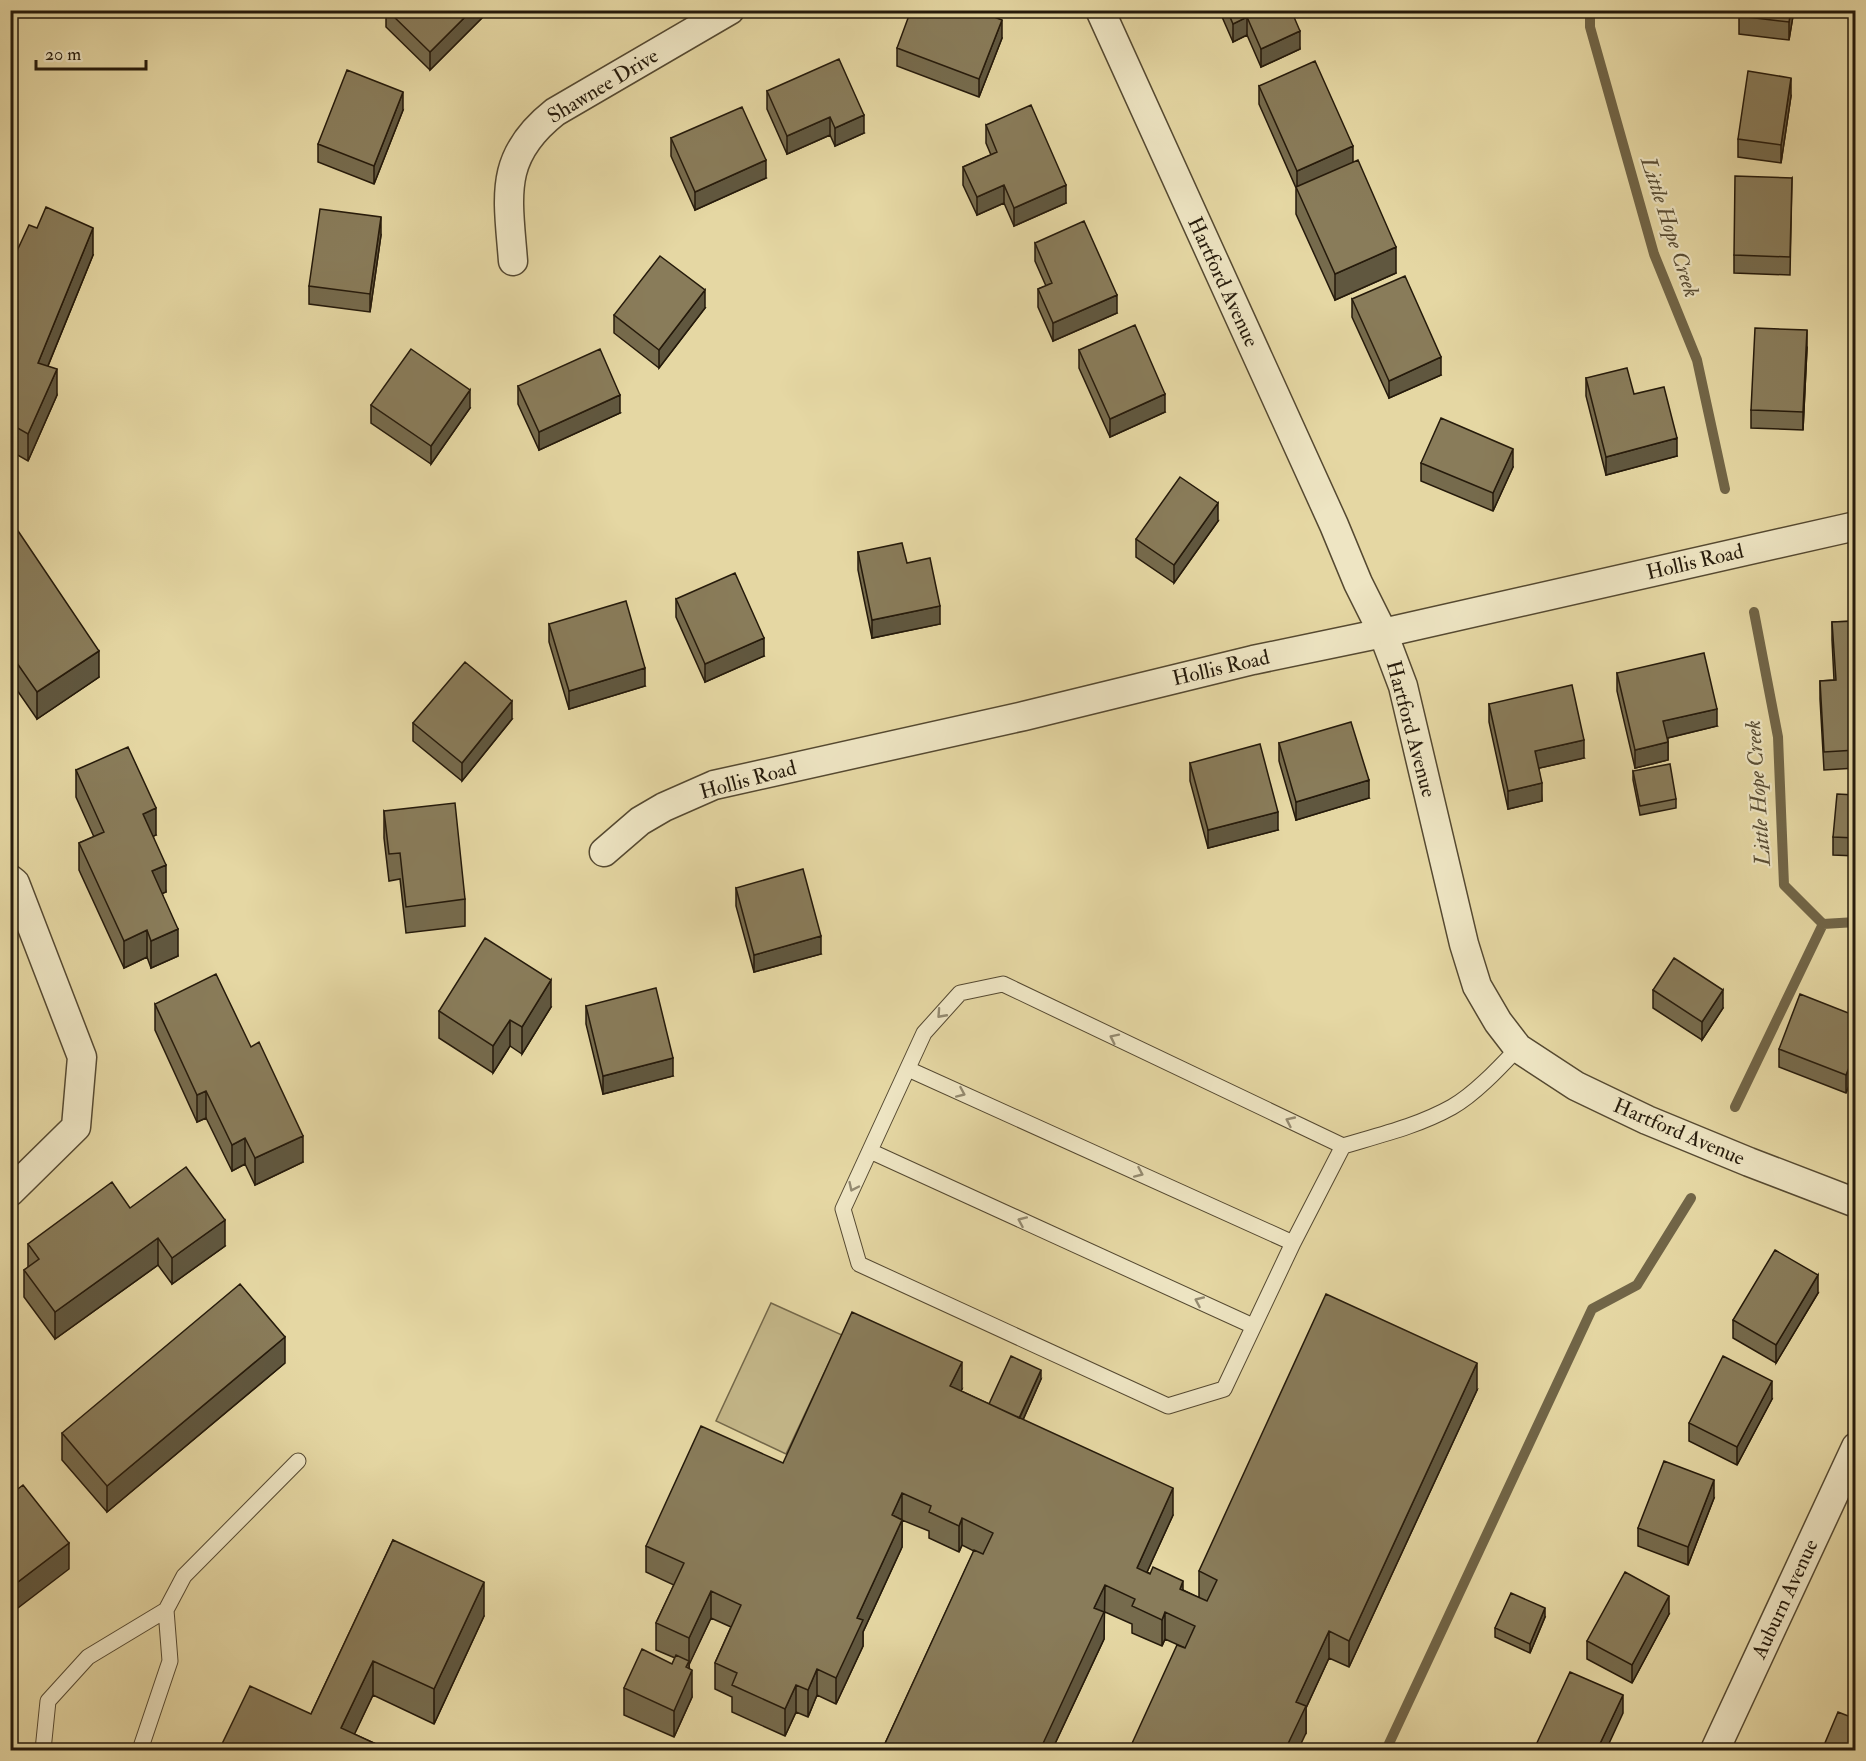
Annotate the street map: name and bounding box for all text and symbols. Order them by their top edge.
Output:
scale bar [36,33,146,71]
street label: Shawnee Drive [543,42,664,130]
text: 20 m [45,43,81,66]
water label: Little Hope Creek [1634,152,1706,301]
street label: Hartford Avenue [1181,213,1265,352]
street label: Hollis Road [1644,538,1747,586]
street label: Hollis Road [1170,644,1273,692]
street label: Hartford Avenue [1380,658,1442,801]
water label: Little Hope Creek [1739,719,1777,868]
street label: Hollis Road [697,754,800,806]
one-way arrow [937,1007,948,1018]
one-way arrow [1109,1033,1120,1045]
one-way arrow [955,1085,966,1097]
street label: Hartford Avenue [1609,1092,1749,1172]
one-way arrow [1286,1116,1297,1128]
one-way arrow [1133,1166,1144,1178]
one-way arrow [849,1181,861,1192]
one-way arrow [1017,1216,1028,1228]
one-way arrow [1195,1297,1206,1309]
street label: Auburn Avenue [1745,1535,1825,1664]

